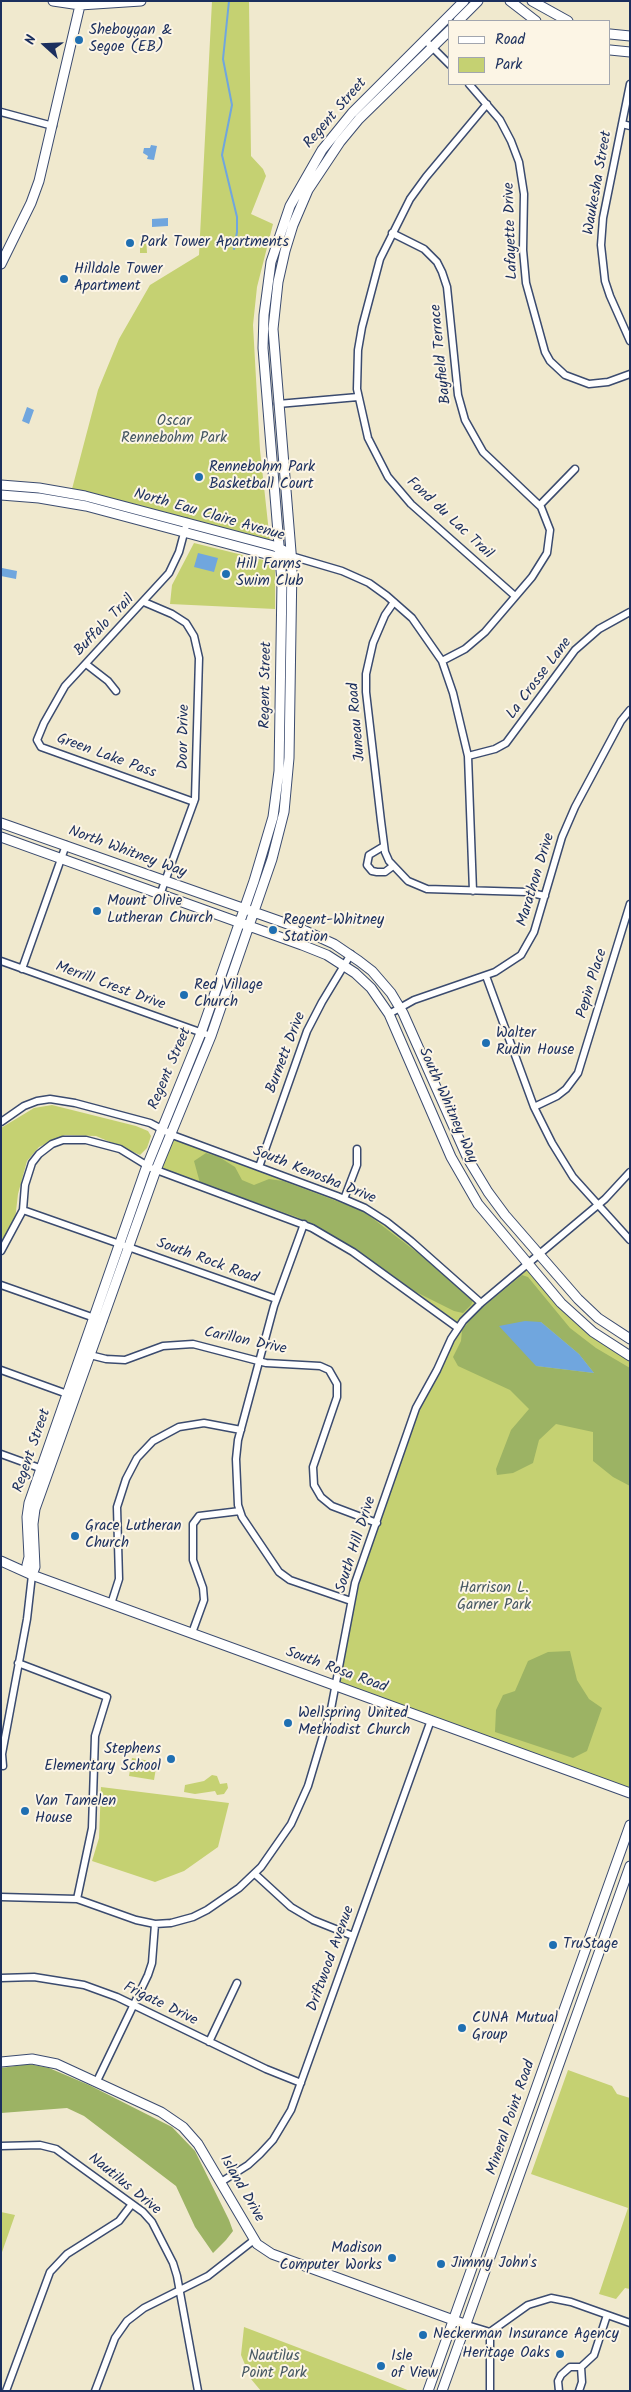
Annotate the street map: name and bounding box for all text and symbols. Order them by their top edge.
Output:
north arrow [20,20,70,70]
legend [448,20,611,85]
place label: Sheboygan & Segoe (EB) [89,22,172,57]
text: Road [495,28,525,52]
text: N [19,32,43,48]
marker: Sheboygan & Segoe (EB) [73,34,85,46]
text: Park [495,53,522,77]
street label: Regent Street [301,75,371,153]
street label: Waukesha Street [581,130,617,236]
street label: Lafayette Drive [501,182,523,280]
place label: Park Tower Apartments [140,234,289,252]
marker: Park Tower Apartments [124,237,136,249]
place label: Hilldale Tower Apartment [74,261,163,296]
marker: Hilldale Tower Apartment [58,273,70,285]
street label: Bayfield Terrace [428,303,456,405]
park label: Oscar Rennebohm Park [121,413,227,448]
place label: Rennebohm Park Basketball Court [209,459,315,494]
marker: Rennebohm Park Basketball Court [193,471,205,483]
street label: Fond du Lac Trail [402,474,496,564]
street label: North Eau Claire Avenue [132,486,286,546]
place label: Hill Farms Swim Club [236,556,303,591]
marker: Hill Farms Swim Club [220,568,232,580]
street label: Buffalo Trail [71,591,139,661]
street label: La Crosse Lane [503,635,577,723]
street label: Regent Street [257,641,277,729]
street label: Juneau Road [346,682,370,762]
street label: Door Drive [175,704,195,770]
street label: Green Lake Pass [54,731,158,783]
street label: North Whitney Way [65,823,189,883]
street label: Marathon Drive [514,831,560,929]
place label: Mount Olive Lutheran Church [107,893,213,928]
marker: Mount Olive Lutheran Church [91,905,103,917]
place label: Regent-Whitney Station [283,912,384,947]
marker: Regent-Whitney Station [267,924,279,936]
street label: Pepin Place [574,947,612,1021]
street label: Merrill Crest Drive [53,959,167,1015]
place label: Red Village Church [194,977,263,1012]
marker: Red Village Church [178,989,190,1001]
street label: Burnett Drive [263,1010,311,1096]
street label: Regent Street [146,1025,196,1113]
place label: Walter Rudin House [496,1025,574,1060]
marker: Walter Rudin House [480,1037,492,1049]
street label: South Whitney Way [413,1045,481,1167]
street label: South Kenosha Drive [250,1143,378,1209]
street label: South Rock Road [154,1235,260,1289]
street label: Carillon Drive [202,1324,288,1360]
street label: Regent Street [10,1407,56,1495]
street label: South Hill Drive [333,1495,381,1595]
place label: Grace Lutheran Church [85,1518,182,1553]
marker: Grace Lutheran Church [69,1530,81,1542]
park label: Harrison L. Garner Park [457,1580,531,1615]
street label: South Rosa Road [283,1644,389,1698]
place label: Wellspring United Methodist Church [298,1705,410,1740]
marker: Wellspring United Methodist Church [282,1717,294,1729]
place label: Stephens Elementary School [44,1741,161,1776]
marker: Stephens Elementary School [165,1753,177,1765]
place label: Van Tamelen House [35,1793,116,1828]
marker: Van Tamelen House [19,1805,31,1817]
street label: Driftwood Avenue [305,1904,359,2014]
place label: TruStage [563,1936,618,1954]
marker: TruStage [547,1939,559,1951]
street label: Frigate Drive [120,1979,200,2031]
place label: CUNA Mutual Group [472,2010,558,2045]
marker: CUNA Mutual Group [456,2022,468,2034]
street label: Mineral Point Road [484,2058,540,2178]
street label: Nautilus Drive [84,2150,164,2220]
street label: Island Drive [215,2152,267,2226]
place label: Madison Computer Works [279,2240,382,2275]
marker: Madison Computer Works [386,2252,398,2264]
place label: Jimmy John's [451,2255,537,2273]
marker: Jimmy John's [435,2258,447,2270]
place label: Neckerman Insurance Agency [433,2326,619,2344]
marker: Neckerman Insurance Agency [417,2329,429,2341]
place label: Heritage Oaks [462,2345,550,2363]
park label: Nautilus Point Park [241,2348,307,2383]
place label: Isle of View [391,2348,438,2383]
marker: Heritage Oaks [554,2348,566,2360]
marker: Isle of View [375,2360,387,2372]

